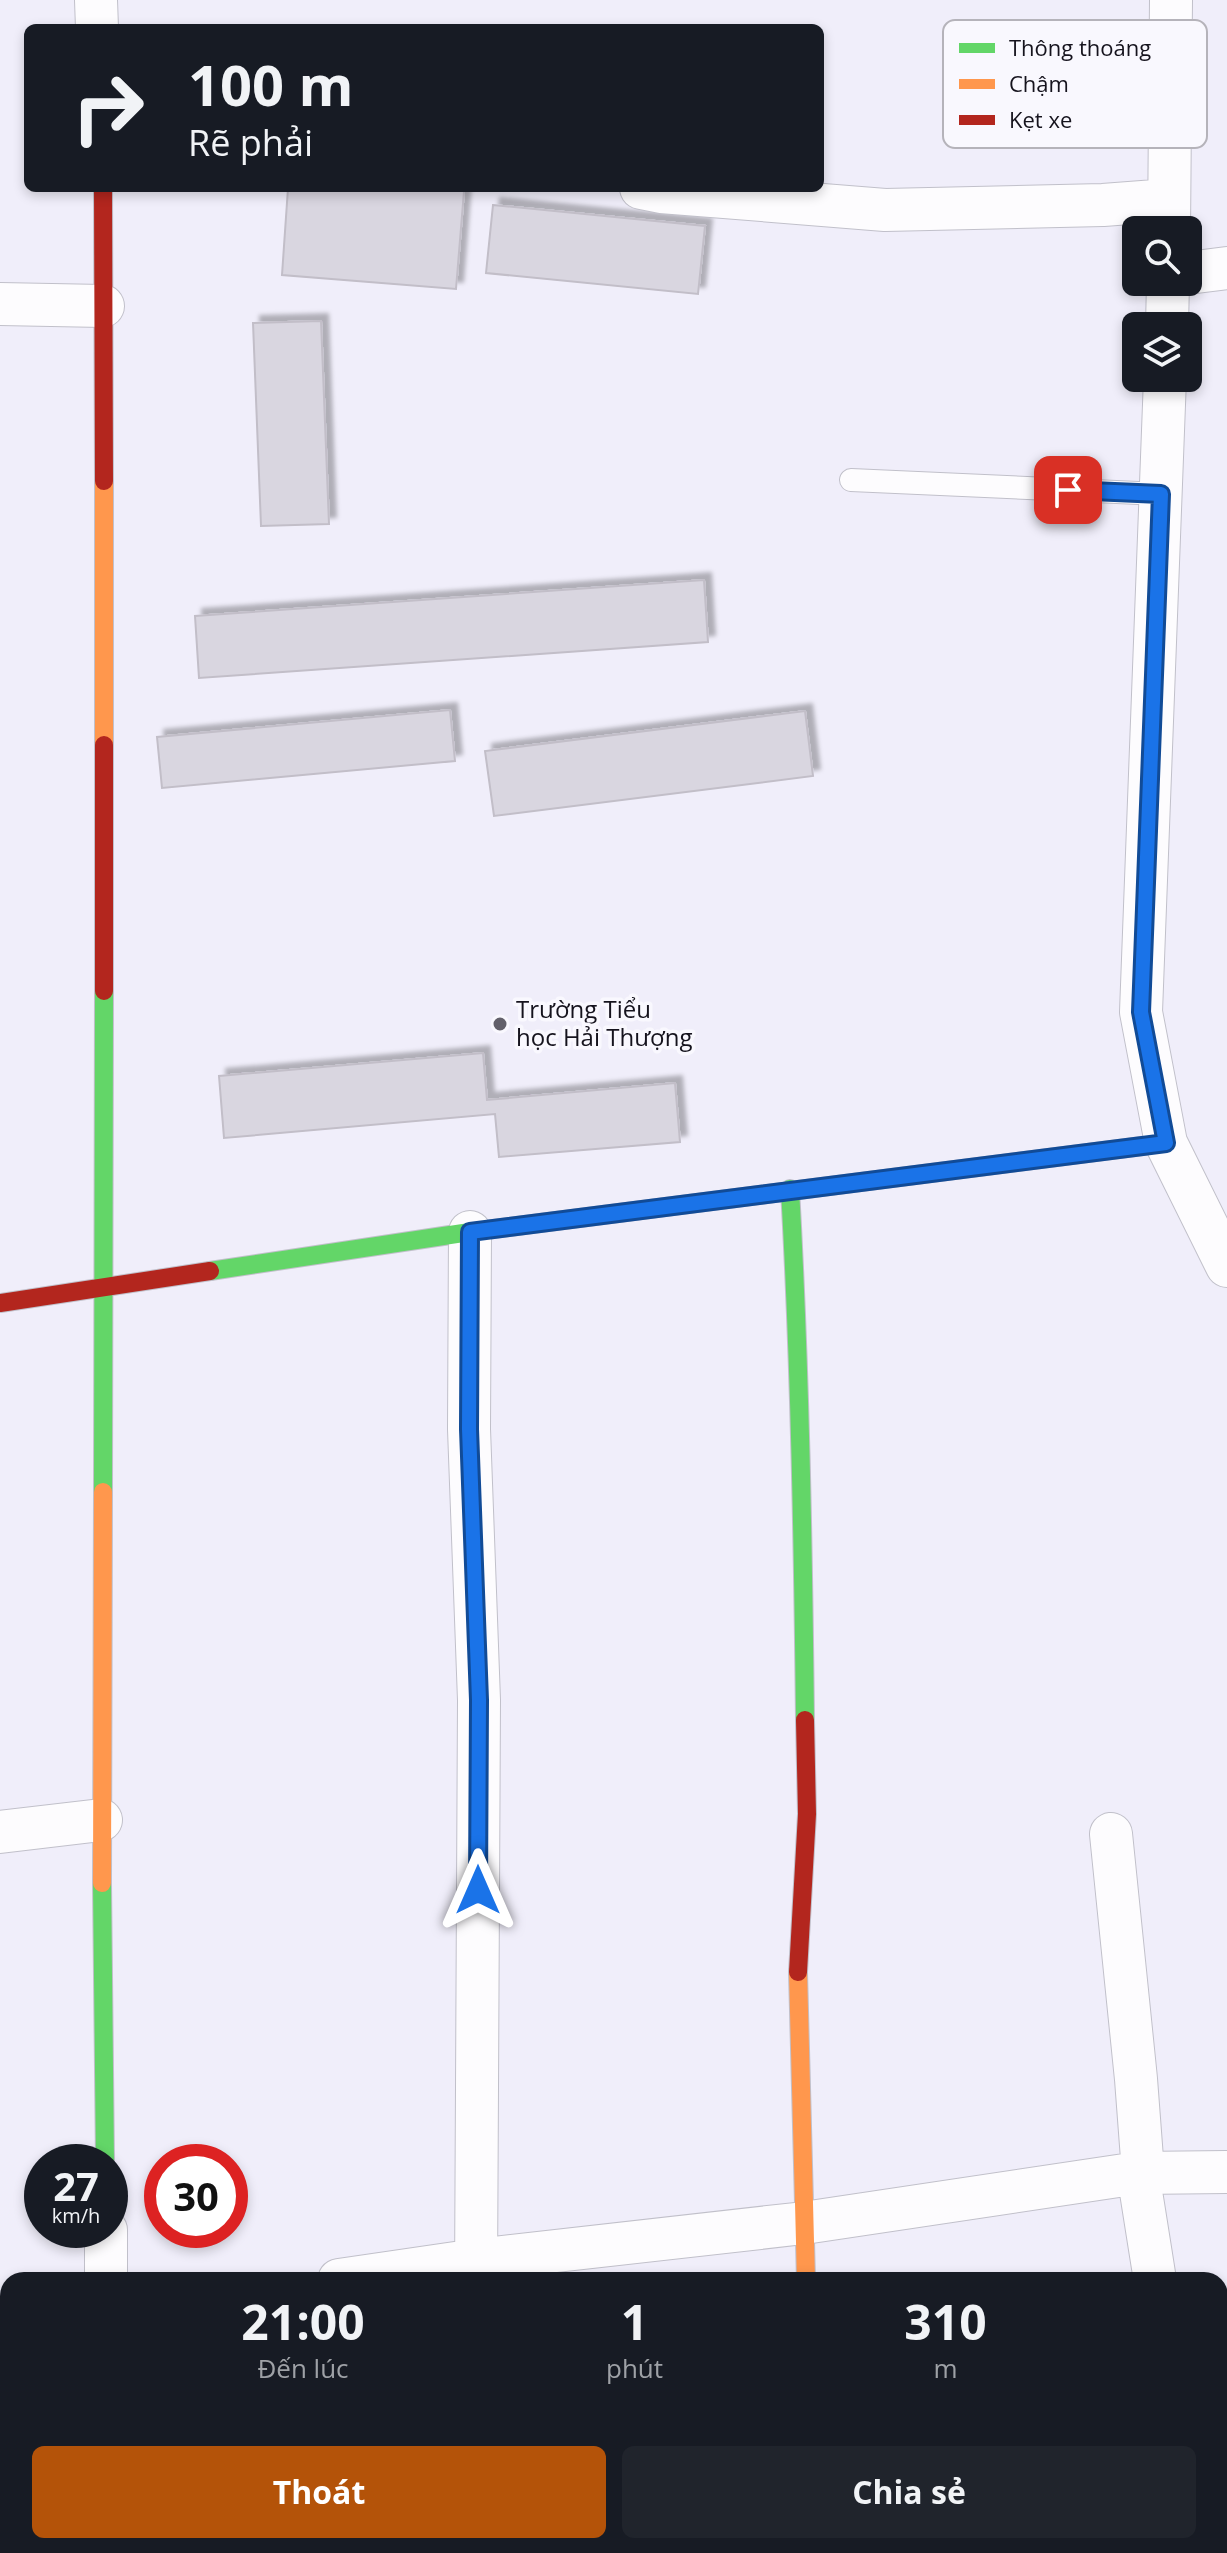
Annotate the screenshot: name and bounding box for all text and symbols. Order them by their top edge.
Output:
legend [943,20,1207,148]
text: Thông thoáng [1009,32,1151,62]
text: 100 m [188,46,354,122]
icon: right [56,56,160,160]
text: Chậm [1009,68,1069,98]
text: Kẹt xe [1009,104,1072,134]
text: Rẽ phải [188,118,313,167]
map controls [1122,216,1202,392]
button: search [1122,216,1202,296]
button: layers [1122,312,1202,392]
pin [1034,456,1102,524]
icon: arrive [1046,468,1090,512]
place label: Trường Tiểu học Hải Thượng [516,992,692,1053]
marker: Trường Tiểu học Hải Thượng [491,1015,509,1033]
position arrow [436,1848,520,1932]
speed limit sign: 30 [144,2144,248,2248]
text: 27 [53,2158,99,2213]
text: km/h [52,2202,100,2229]
text: 21:00 [241,2289,365,2354]
text: 1 [621,2289,648,2354]
text: 310 [904,2289,987,2354]
text: Đến lúc [257,2350,349,2386]
text: phút [606,2350,663,2386]
text: m [933,2350,958,2386]
button: Thoát [32,2446,606,2538]
button: Chia sẻ [622,2446,1196,2538]

